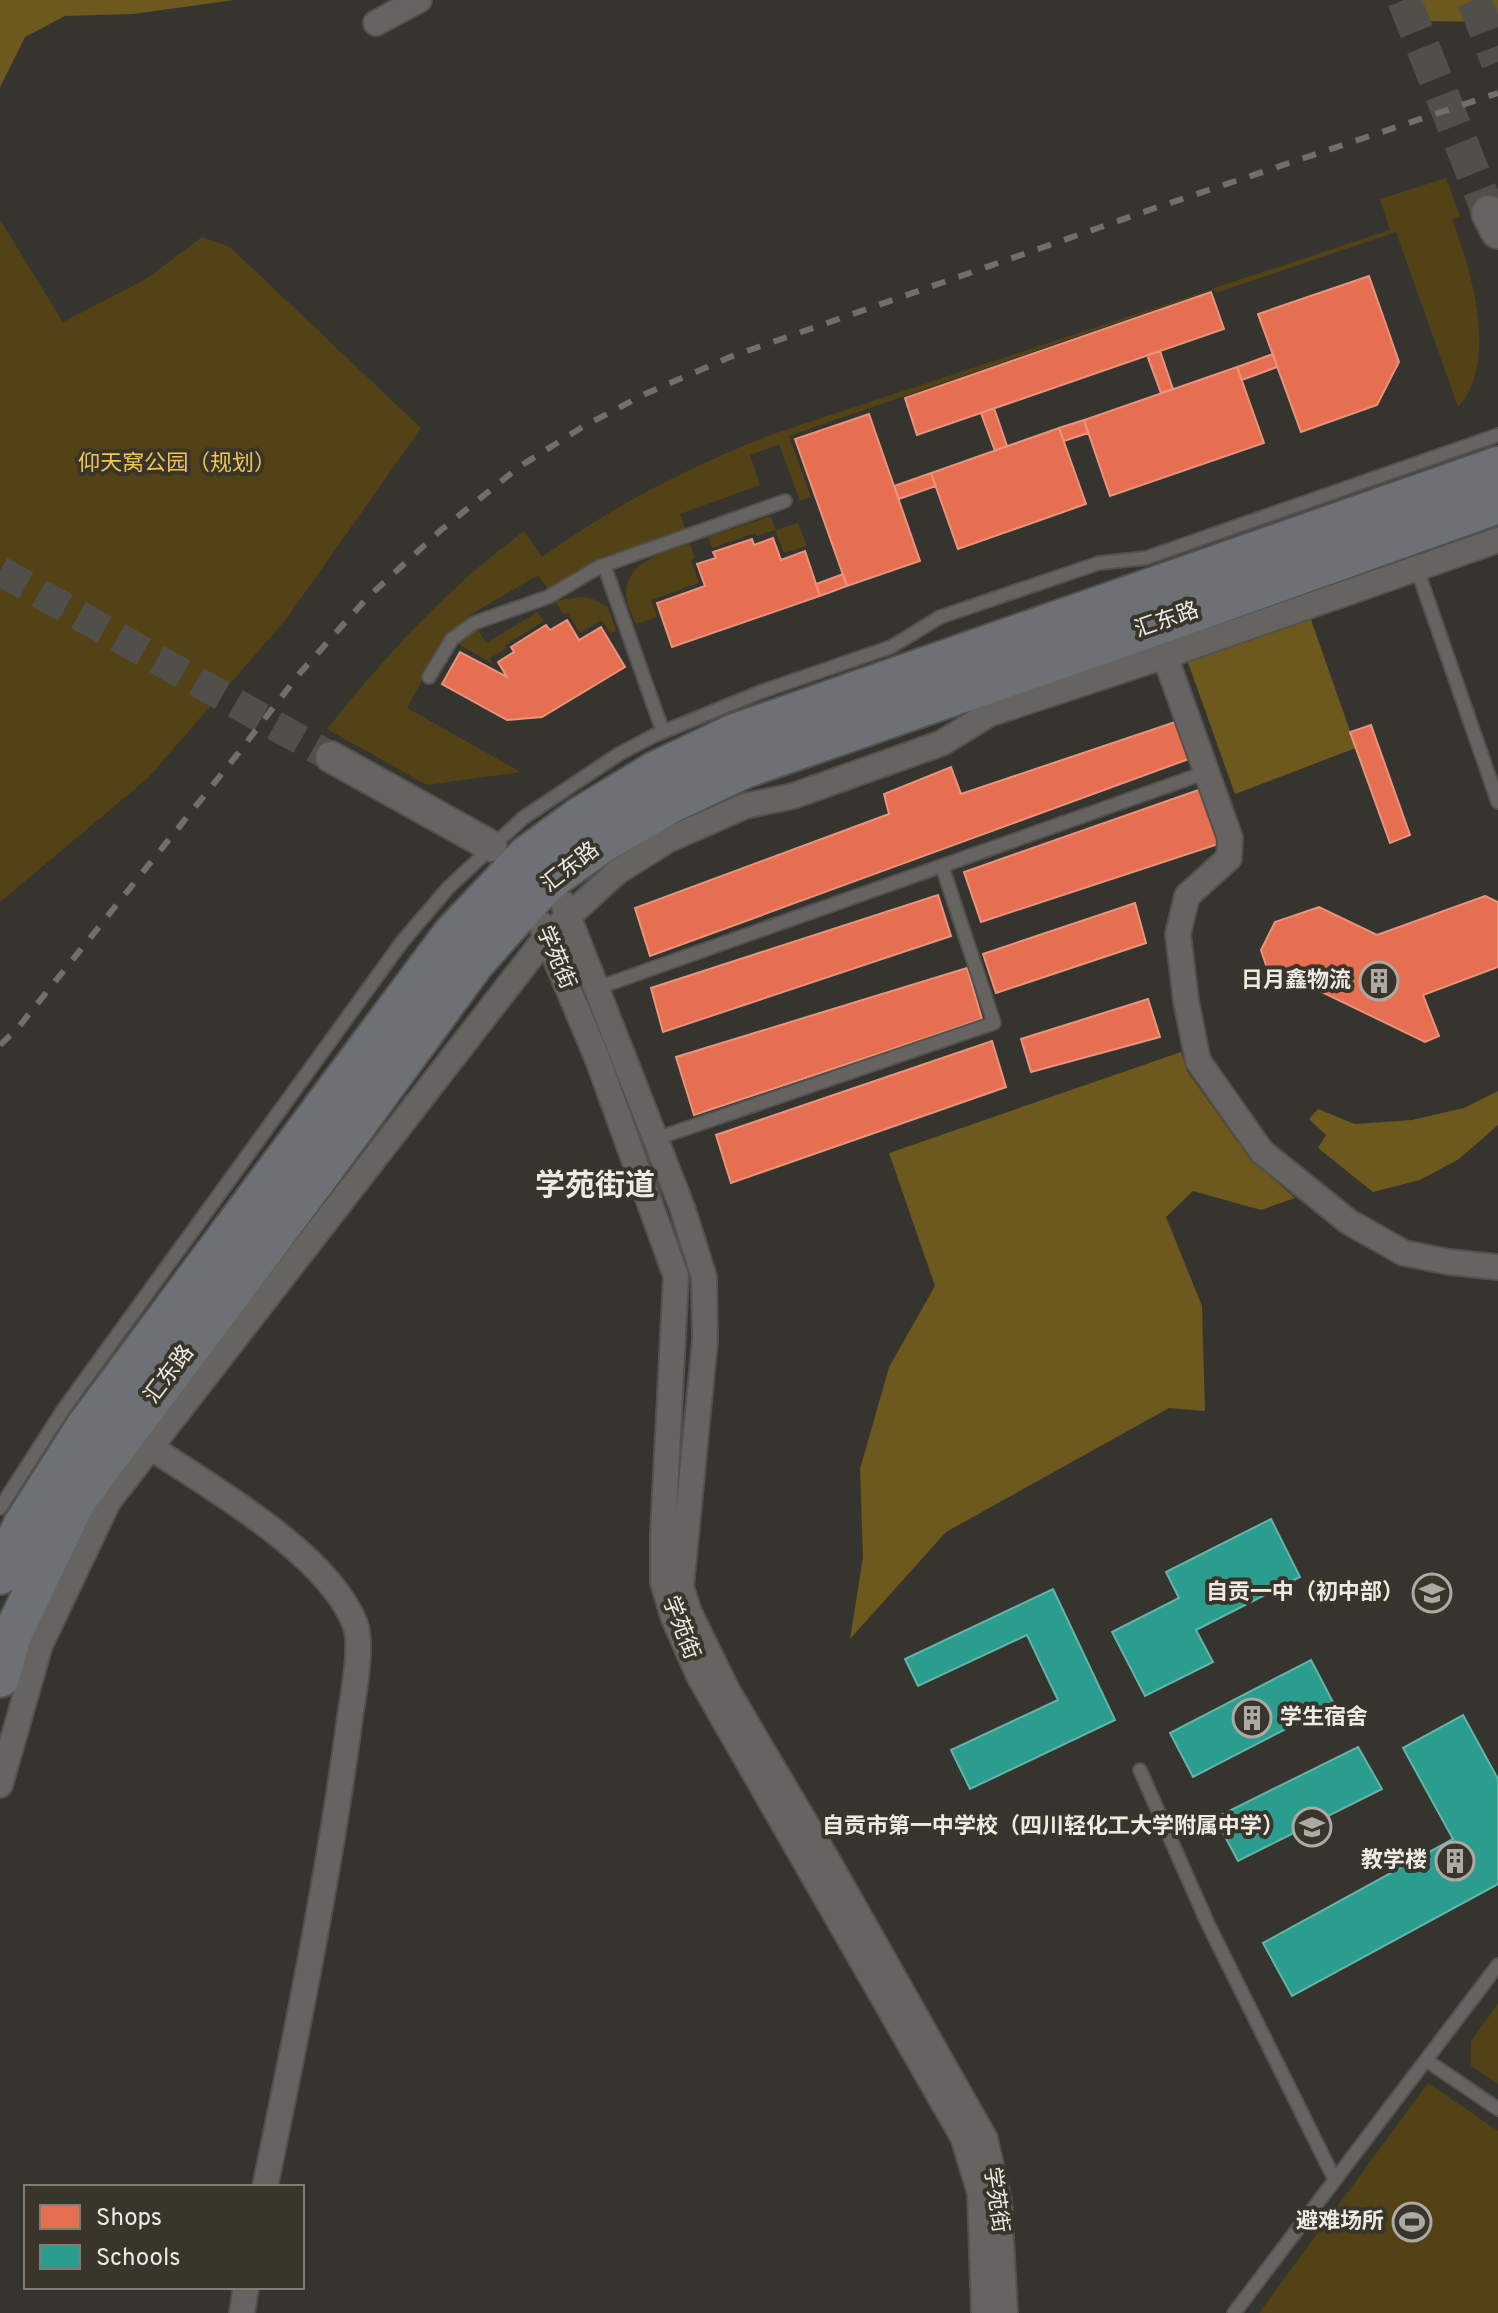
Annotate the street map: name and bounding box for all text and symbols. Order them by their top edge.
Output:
park label: 仰天窝公园（规划） [78,451,276,478]
street label: 汇东路 [1131,597,1203,645]
street label: 汇东路 [537,837,605,899]
street label: 学苑街 [530,922,580,994]
building icon: 日月鑫物流 [1358,960,1400,1002]
place label: 日月鑫物流 [1241,967,1351,995]
district label: 学苑街道 [535,1169,655,1206]
street label: 汇东路 [139,1341,201,1409]
school or university icon: 自贡一中（初中部） [1411,1572,1453,1614]
place label: 自贡一中（初中部） [1206,1580,1404,1607]
street label: 学苑街 [656,1592,704,1664]
building icon: 学生宿舍 [1231,1697,1273,1739]
place label: 学生宿舍 [1280,1704,1368,1732]
school or university icon: 自贡市第一中学校（四川轻化工大学附属中学） [1291,1806,1333,1848]
place label: 自贡市第一中学校（四川轻化工大学附属中学） [822,1814,1284,1841]
building icon: 教学楼 [1434,1840,1476,1882]
place label: 教学楼 [1361,1848,1427,1875]
street label: 学苑街 [977,2165,1013,2235]
legend [24,2185,304,2289]
sports icon: 避难场所 [1391,2201,1433,2243]
text: Shops [96,2204,162,2234]
place label: 避难场所 [1296,2209,1384,2236]
text: Schools [96,2244,181,2274]

